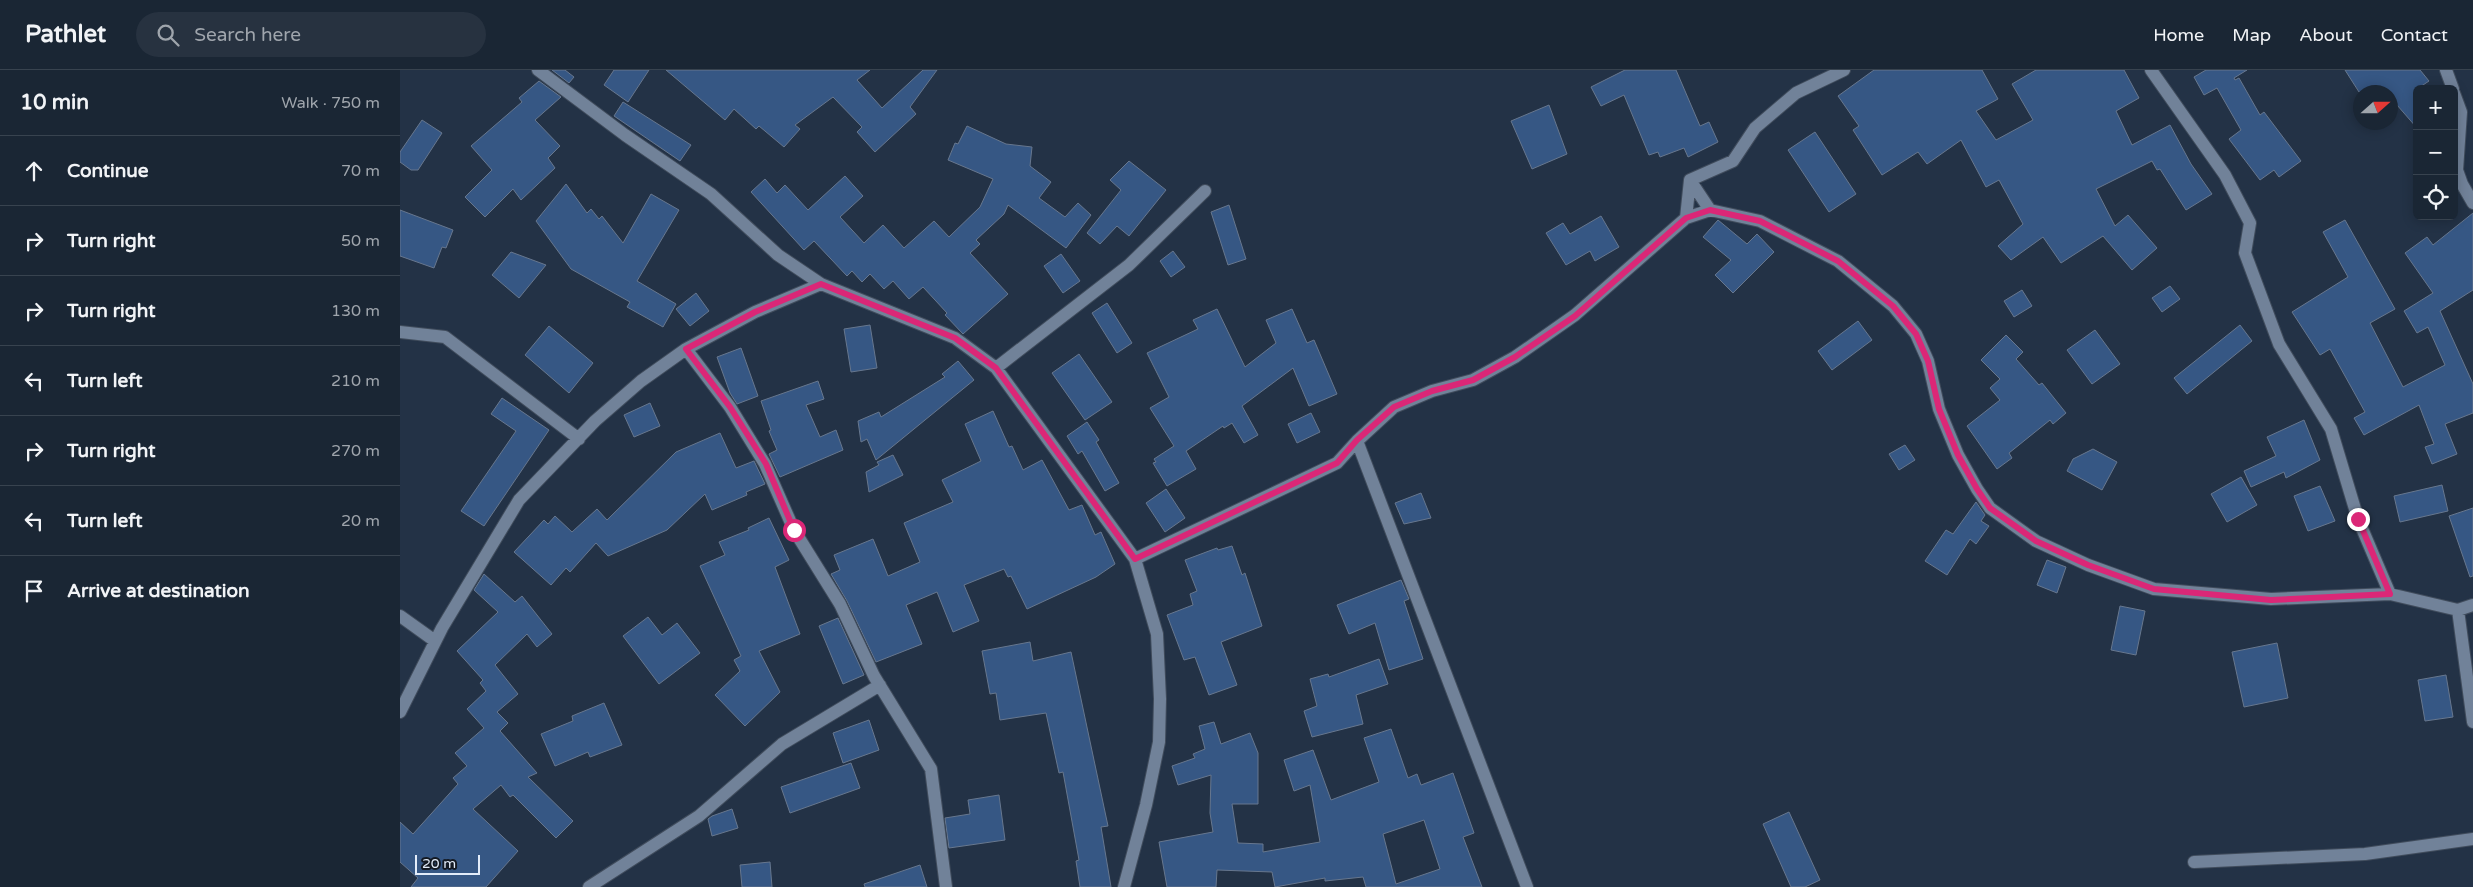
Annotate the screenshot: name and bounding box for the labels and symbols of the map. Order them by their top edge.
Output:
north arrow [2353,85,2398,130]
route end [2347,508,2370,531]
route start [783,519,806,542]
scale bar [415,852,480,875]

